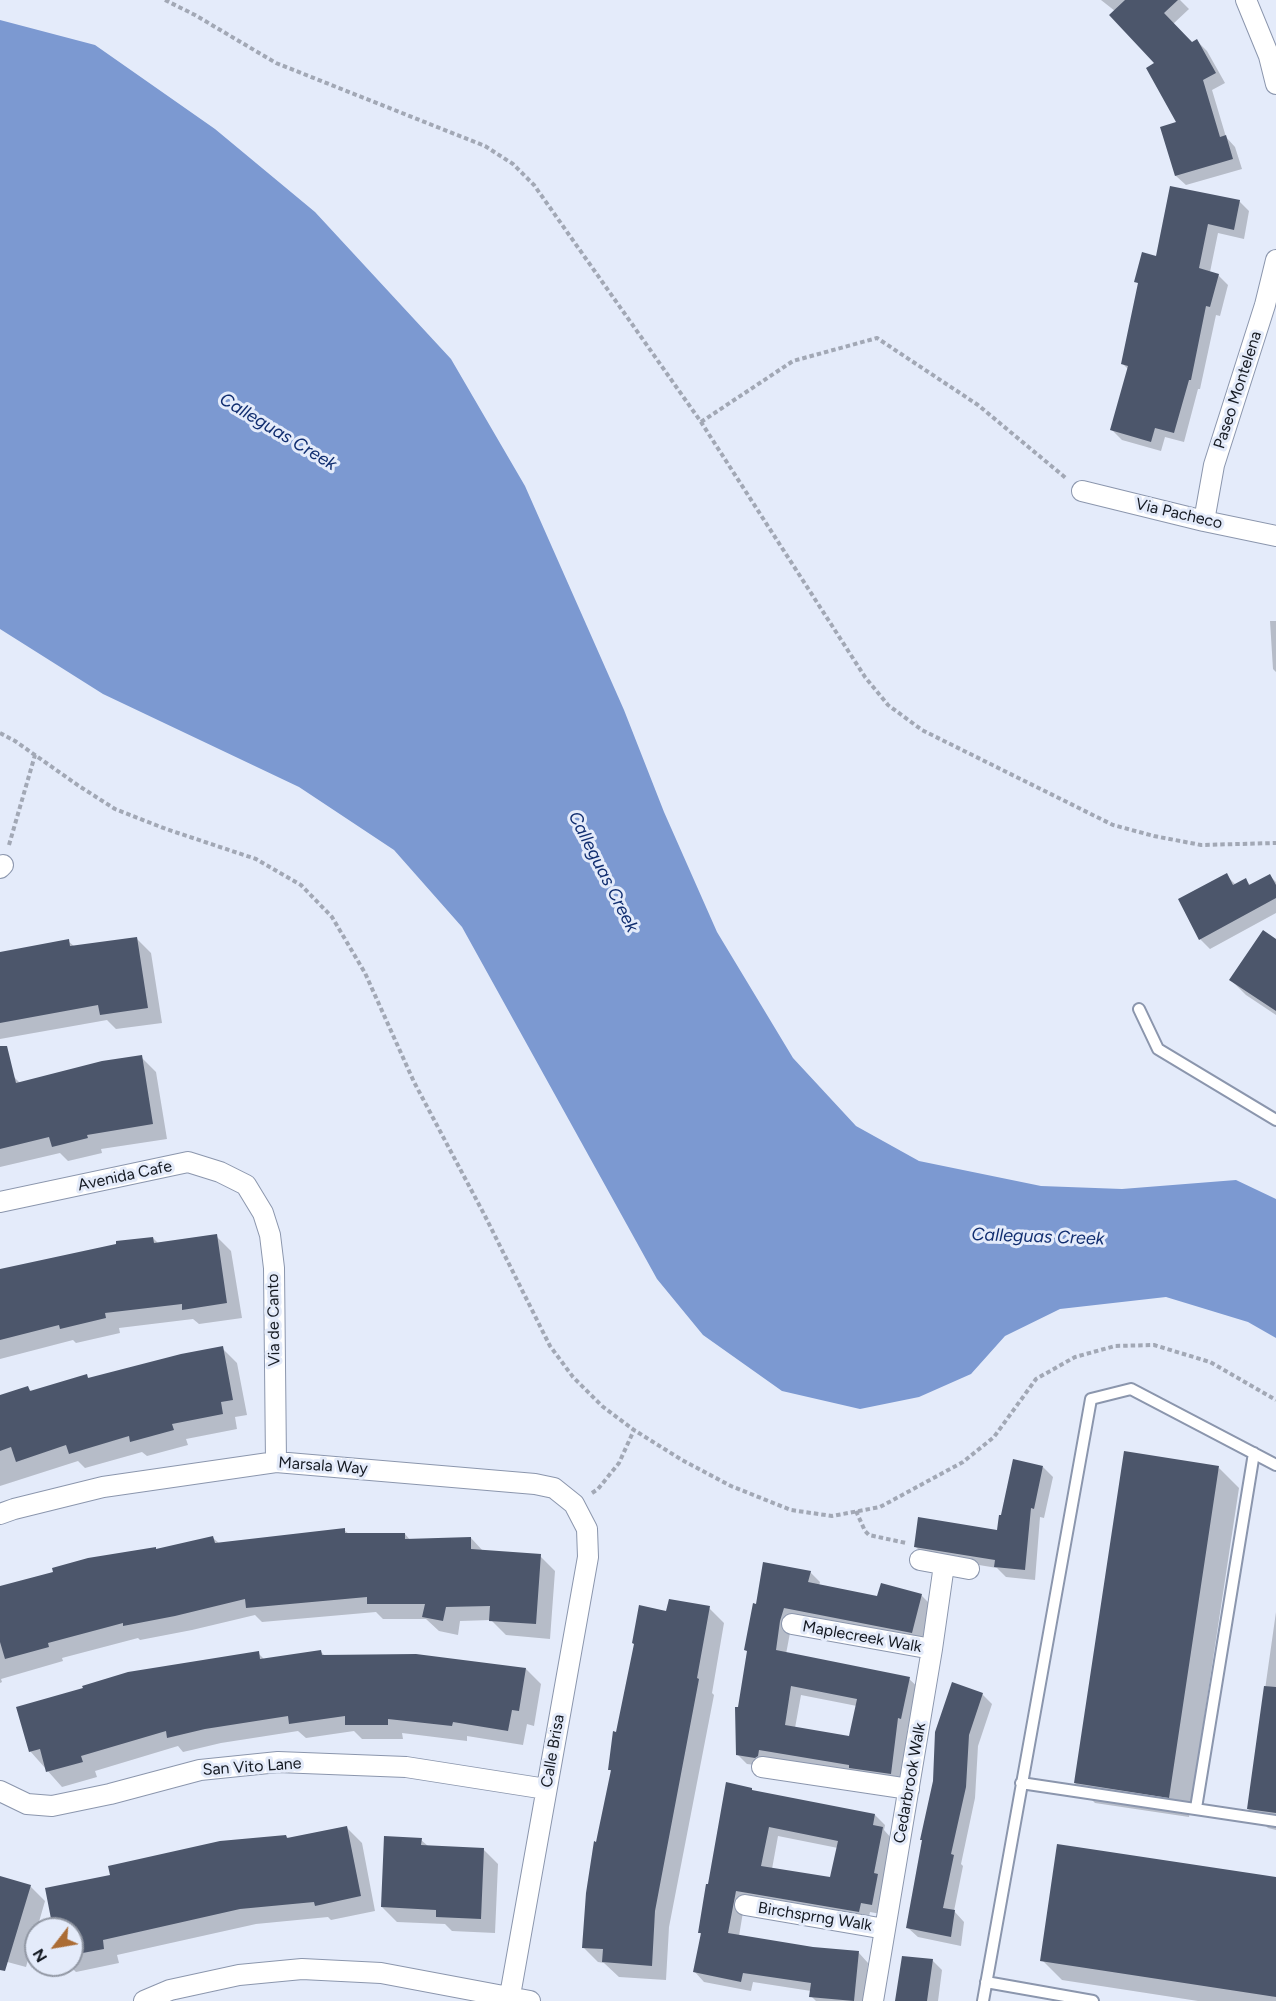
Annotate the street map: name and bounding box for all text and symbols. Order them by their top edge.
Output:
street label: Paseo Montelena [1210,329,1266,451]
water label: Calleguas Creek [215,388,341,476]
street label: Via Pacheco [1134,495,1224,533]
water label: Calleguas Creek [563,808,643,936]
street label: Avenida Cafe [76,1157,174,1195]
water label: Calleguas Creek [971,1224,1105,1250]
street label: Via de Canto [264,1273,284,1367]
street label: Marsala Way [278,1453,368,1479]
street label: Maplecreek Walk [801,1617,923,1657]
street label: Calle Brisa [537,1713,569,1789]
street label: Cedarbrook Walk [890,1721,930,1845]
street label: San Vito Lane [202,1754,302,1780]
street label: Birchsprng Walk [757,1899,873,1935]
north arrow [24,1917,84,1977]
text: N [29,1945,51,1966]

